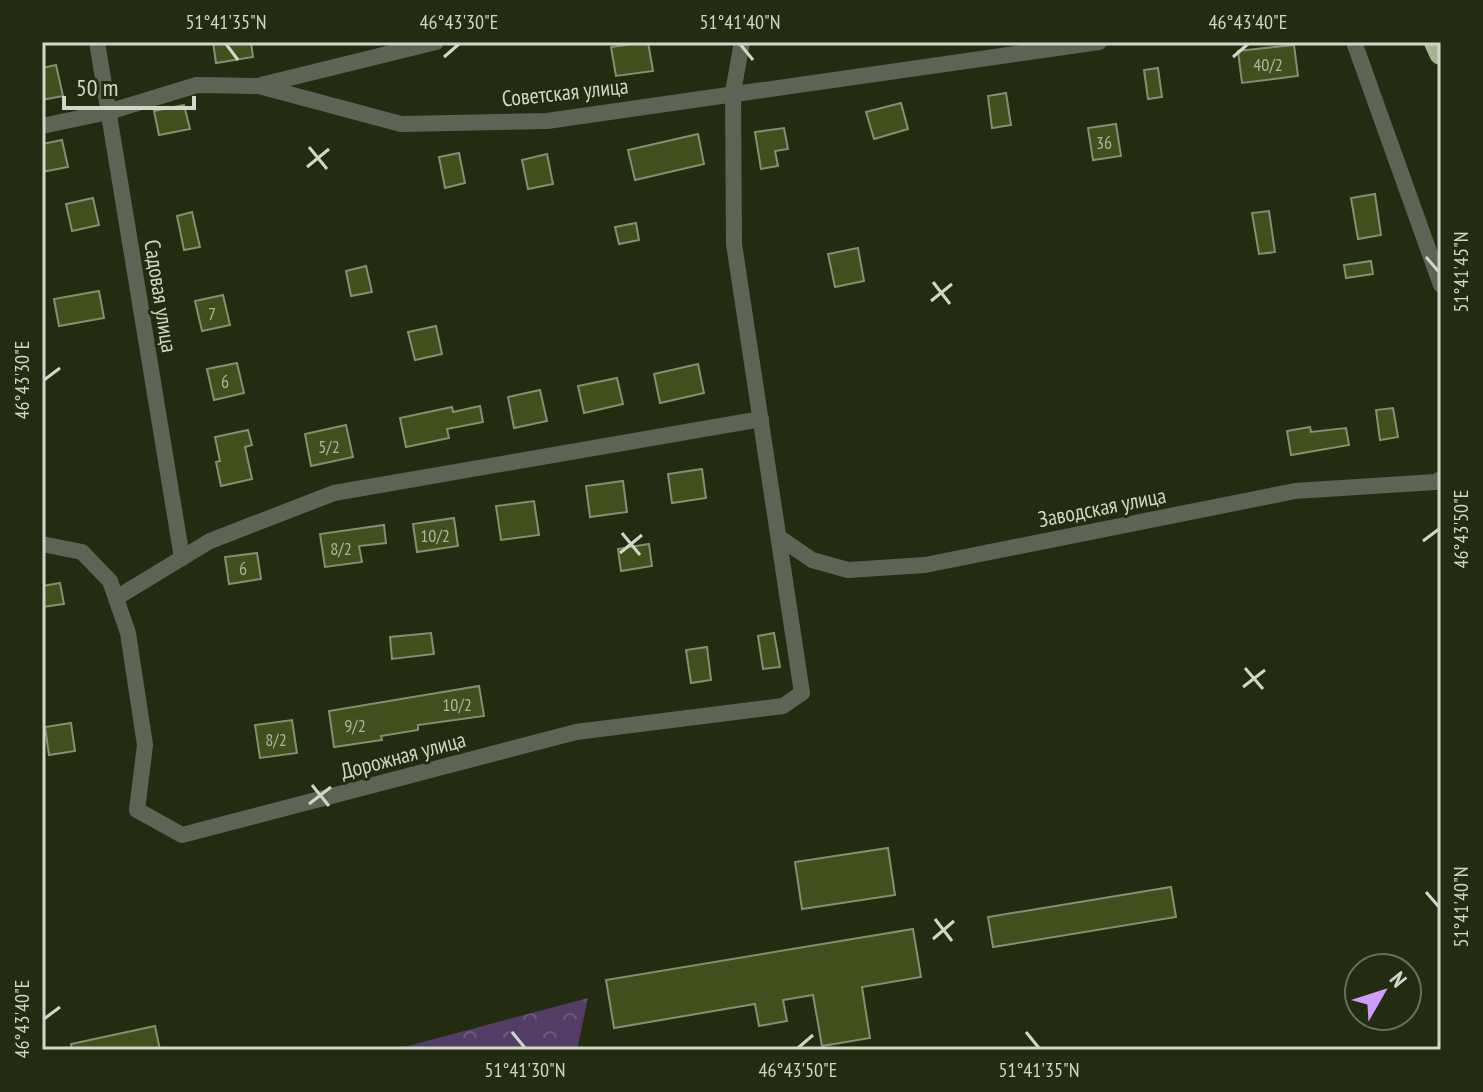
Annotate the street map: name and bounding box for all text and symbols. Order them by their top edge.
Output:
text: 51°41'35"N [186,9,266,35]
text: 46°43'30"E [420,9,498,35]
text: 51°41'40"N [700,9,780,35]
text: 46°43'40"E [1209,9,1287,35]
house number: 40/2 [1253,53,1283,76]
scale bar [64,60,194,110]
street label: Советская улица [500,71,630,113]
text: 50 m [76,72,118,103]
house number: 36 [1096,131,1112,154]
text: 51°41'45"N [1448,232,1474,312]
street label: Садовая улица [138,238,184,354]
house number: 7 [208,302,216,325]
text: 46°43'30"E [9,341,35,419]
house number: 6 [221,370,229,393]
house number: 5/2 [318,435,340,458]
street label: Заводская улица [1036,481,1168,533]
text: 46°43'50"E [1448,490,1474,568]
house number: 10/2 [420,524,450,547]
house number: 8/2 [330,537,352,560]
house number: 6 [239,557,247,580]
house number: 10/2 [442,693,472,716]
house number: 9/2 [344,714,366,737]
street label: Дорожная улица [337,725,469,785]
house number: 8/2 [265,728,287,751]
text: 51°41'40"N [1448,867,1474,947]
north arrow [1343,952,1423,1032]
text: N [1384,966,1413,993]
text: 46°43'40"E [9,980,35,1058]
text: 51°41'30"N [485,1057,565,1083]
text: 46°43'50"E [759,1057,837,1083]
text: 51°41'35"N [999,1057,1079,1083]

